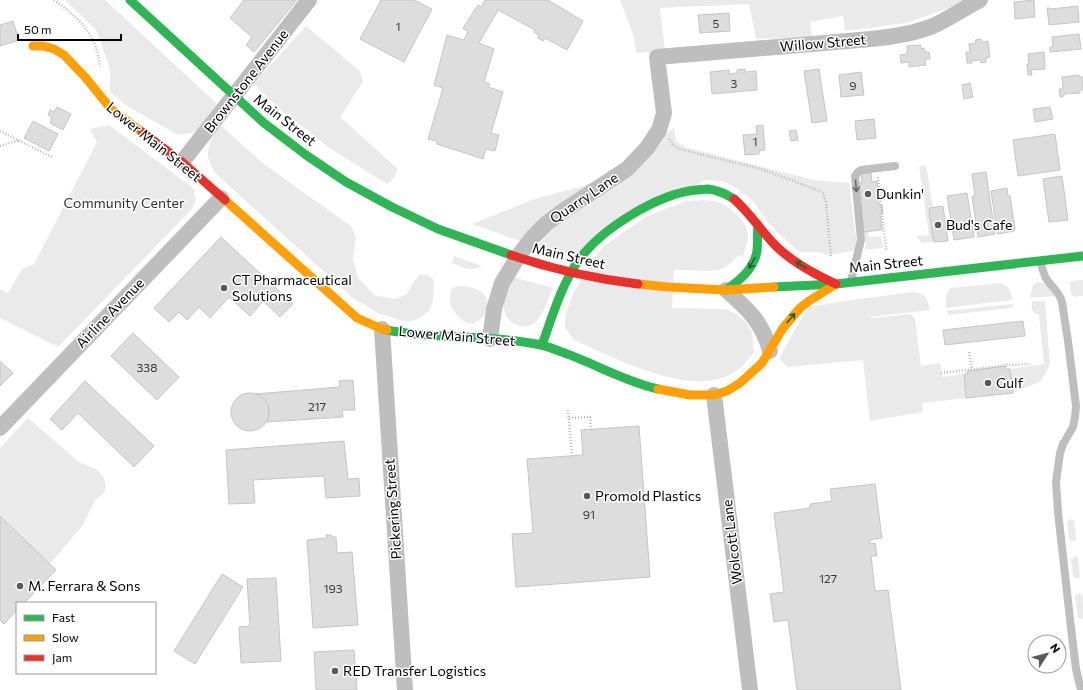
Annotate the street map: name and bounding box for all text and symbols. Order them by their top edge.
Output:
scale bar [18,16,121,42]
house number: 5 [713,16,720,30]
house number: 1 [395,19,401,33]
text: 50 m [24,22,52,36]
street label: Brownstone Avenue [200,25,291,136]
street label: Willow Street [779,30,867,55]
house number: 3 [731,76,738,90]
house number: 9 [849,78,857,92]
street label: Main Street [251,90,320,149]
street label: Lower Main Street [103,98,205,185]
house number: 1 [752,134,758,148]
street label: Quarry Lane [546,169,621,227]
one-way arrow [853,179,860,192]
place label: Dunkin' [876,185,924,202]
marker: Dunkin' [863,189,873,199]
park label: Community Center [63,194,185,211]
place label: Bud's Cafe [946,216,1012,233]
marker: Bud's Cafe [933,220,943,230]
street label: Main Street [531,239,608,272]
street label: Main Street [848,251,924,276]
one-way arrow [748,257,755,269]
one-way arrow [796,261,807,269]
place label: CT Pharmaceutical Solutions [232,271,352,304]
street label: Airline Avenue [72,274,147,351]
marker: CT Pharmaceutical Solutions [219,283,229,293]
one-way arrow [787,313,796,324]
street label: Lower Main Street [398,322,516,349]
house number: 338 [137,360,157,374]
place label: Gulf [996,374,1024,391]
marker: Gulf [983,378,993,388]
house number: 217 [308,399,326,413]
street label: Pickering Street [380,458,405,560]
place label: Promold Plastics [595,487,701,504]
marker: Promold Plastics [582,491,592,501]
street label: Wolcott Lane [718,499,745,585]
house number: 91 [583,507,595,521]
house number: 127 [819,571,837,585]
place label: M. Ferrara & Sons [28,577,140,594]
marker: M. Ferrara & Sons [15,581,25,591]
house number: 193 [323,581,343,595]
legend [16,602,156,674]
text: Fast [52,610,75,624]
text: Slow [52,630,79,644]
north arrow [1027,634,1067,674]
text: N [1048,641,1063,655]
text: Jam [52,650,72,665]
place label: RED Transfer Logistics [343,662,486,679]
marker: RED Transfer Logistics [330,666,340,676]

